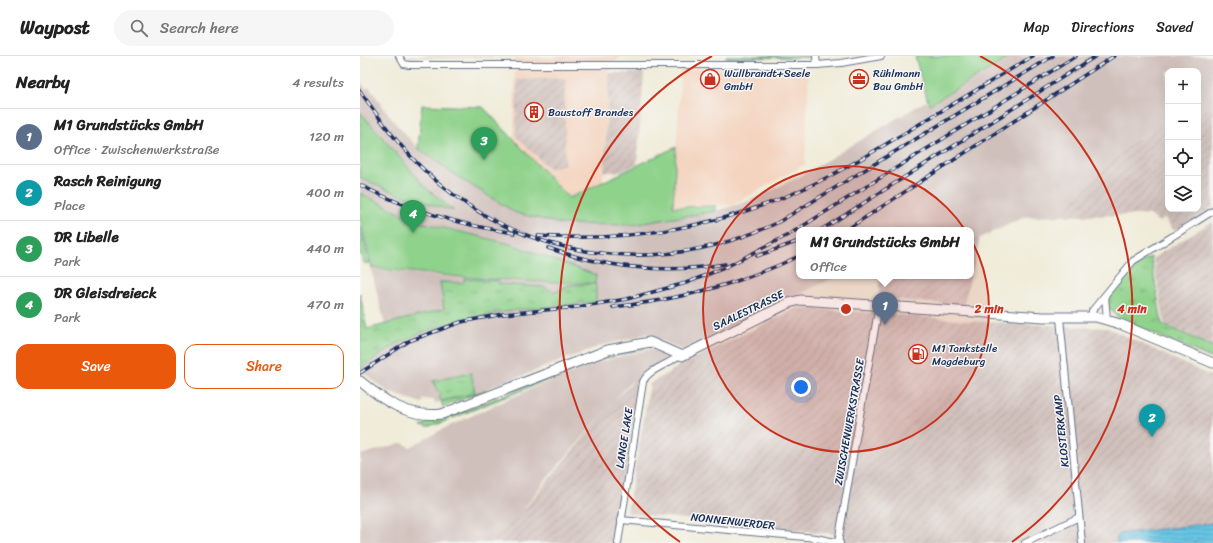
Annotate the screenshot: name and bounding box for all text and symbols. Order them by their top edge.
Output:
search box [114,10,394,46]
text: Waypost [20,11,90,44]
text: Search here [160,15,239,41]
text: Map [1023,15,1049,40]
text: Directions [1071,15,1134,40]
text: Saved [1156,15,1193,40]
icon: search [128,17,150,39]
place label: Wullbrandt+Seele GmbH [724,64,811,96]
place label: Rühlmann Bau GmbH [873,64,923,96]
text: Nearby [16,67,70,97]
shop icon: Wullbrandt+Seele GmbH [699,68,721,90]
office icon: Rühlmann Bau GmbH [848,68,870,90]
map controls [1165,68,1201,212]
button: + [1165,68,1201,104]
text: 4 results [292,71,344,94]
building icon: Baustoff Brandes [523,101,545,123]
place label: Baustoff Brandes [548,103,634,122]
button: − [1165,104,1201,140]
text: M1 Grundstücks GmbH [54,112,204,138]
text: 1 [26,125,32,148]
text: 120 m [309,125,344,148]
pin: 3 [471,127,497,160]
text: Office · Zwischenwerkstraße [54,138,220,161]
button: locate [1165,140,1201,176]
text: Rasch Reinigung [54,168,161,194]
button: layers [1165,176,1201,212]
text: 2 [25,181,33,204]
text: 400 m [306,181,344,204]
text: Place [54,194,85,217]
pin: 4 [400,200,426,233]
text: DR Libelle [54,224,119,250]
popup [796,227,974,279]
text: M1 Grundstücks GmbH [810,229,960,255]
text: 3 [25,237,33,260]
text: 440 m [306,237,344,260]
text: Park [54,250,81,273]
text: Office [810,255,847,278]
text: DR Gleisdreieck [54,280,157,306]
street label: SAALESTRASSE [709,285,788,336]
pin: 1 [872,292,898,325]
text: 4 [25,293,33,316]
text: 470 m [307,293,344,316]
text: 2 min [973,298,1004,320]
text: 4 min [1116,298,1147,320]
centre of rings [839,302,853,316]
text: Park [54,306,81,329]
place label: M1 Tankstelle Magdeburg [932,339,998,371]
fuel station icon: M1 Tankstelle Magdeburg [907,343,929,365]
button: Save [16,344,176,389]
button: Share [184,344,344,389]
street label: ZWISCHENWERKSTRASSE [829,356,870,487]
your location [791,377,811,397]
street label: KLOSTERKAMP [1048,393,1075,468]
pin: 2 [1139,404,1165,437]
street label: LANGE LAKE [610,406,639,470]
street label: NONNENWERDER [690,508,776,535]

